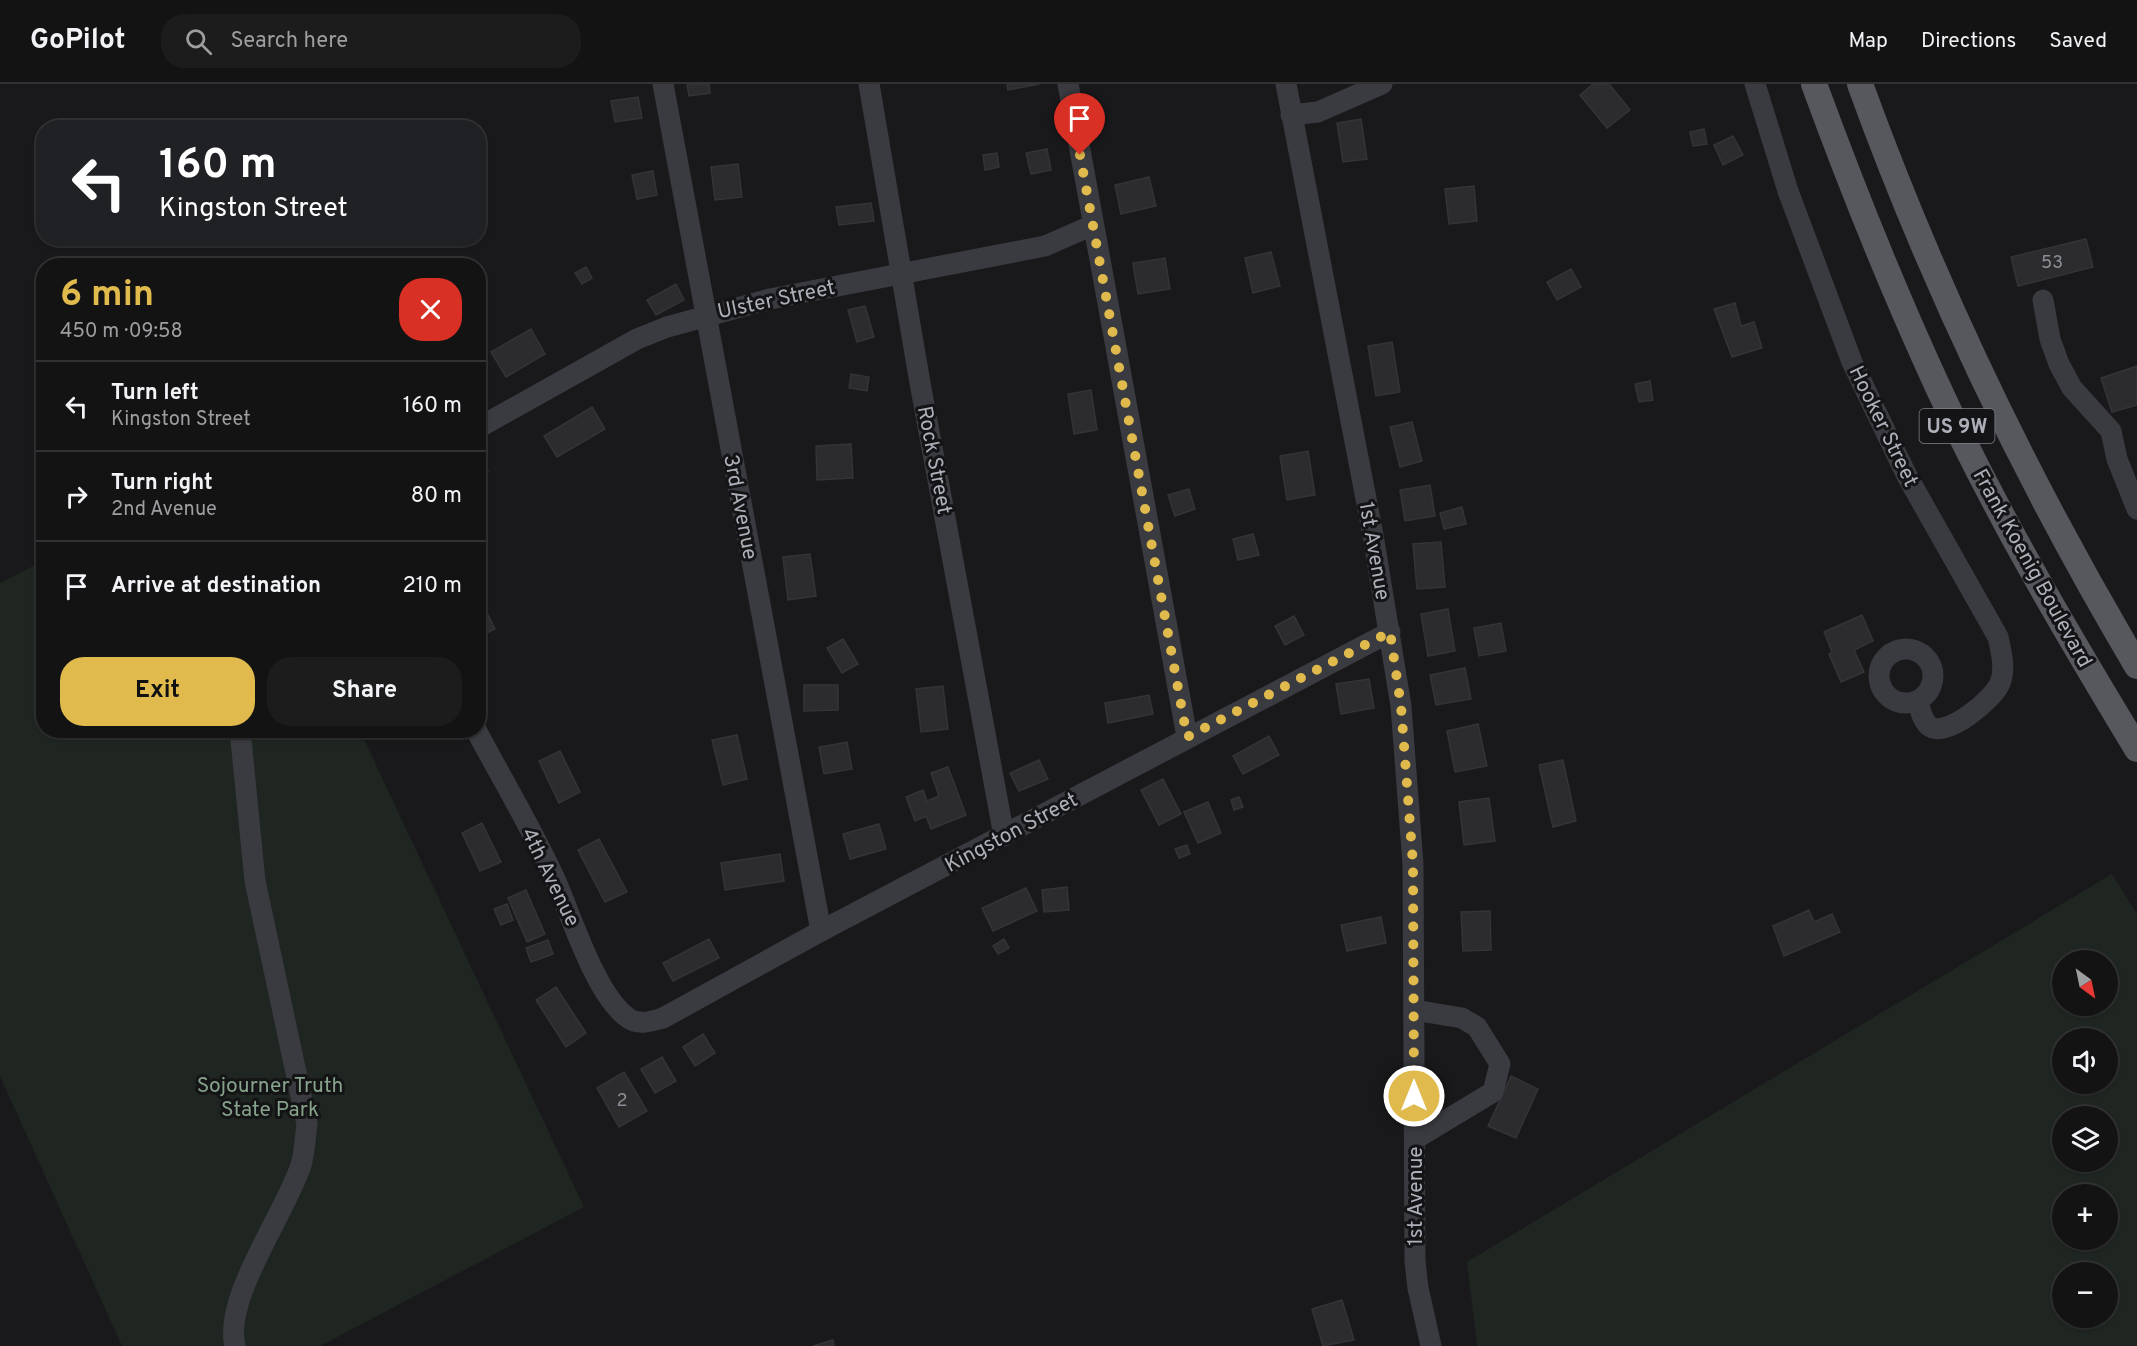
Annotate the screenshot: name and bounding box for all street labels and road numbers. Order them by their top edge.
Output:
street label: Ulster Street [715,275,838,326]
street label: Hooker Street [1842,362,1924,492]
street label: Rock Street [910,404,957,517]
road number: US 9W [1920,409,1994,443]
street label: 3rd Avenue [716,452,763,562]
street label: Frank Koenig Boulevard [1966,465,2098,673]
street label: 1st Avenue [1352,500,1395,602]
street label: Kingston Street [941,787,1083,880]
street label: 4th Avenue [514,824,585,932]
street label: 1st Avenue [1403,1146,1430,1246]

